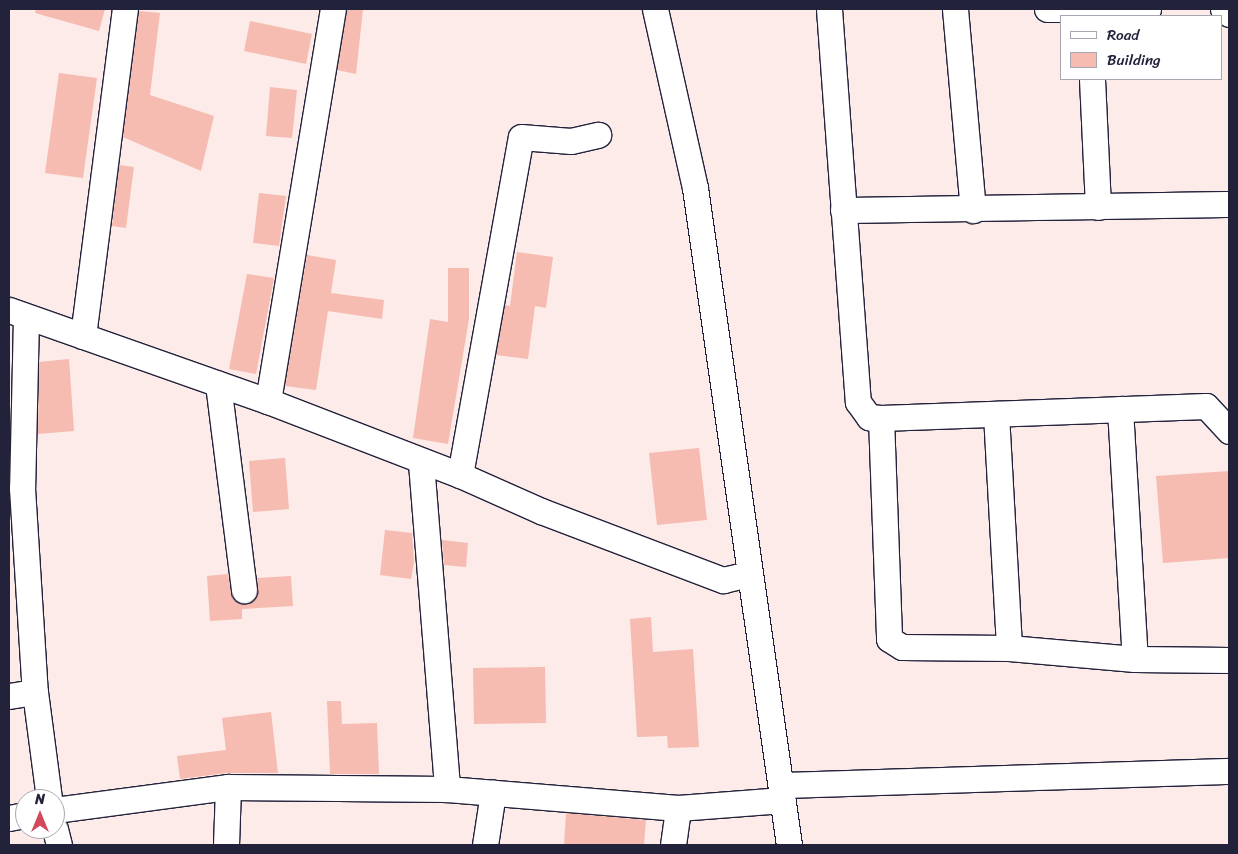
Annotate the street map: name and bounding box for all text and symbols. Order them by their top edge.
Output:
legend [1060,15,1223,80]
text: Road [1107,22,1139,48]
text: Building [1107,47,1161,73]
text: N [35,787,45,812]
north arrow [15,789,65,839]

